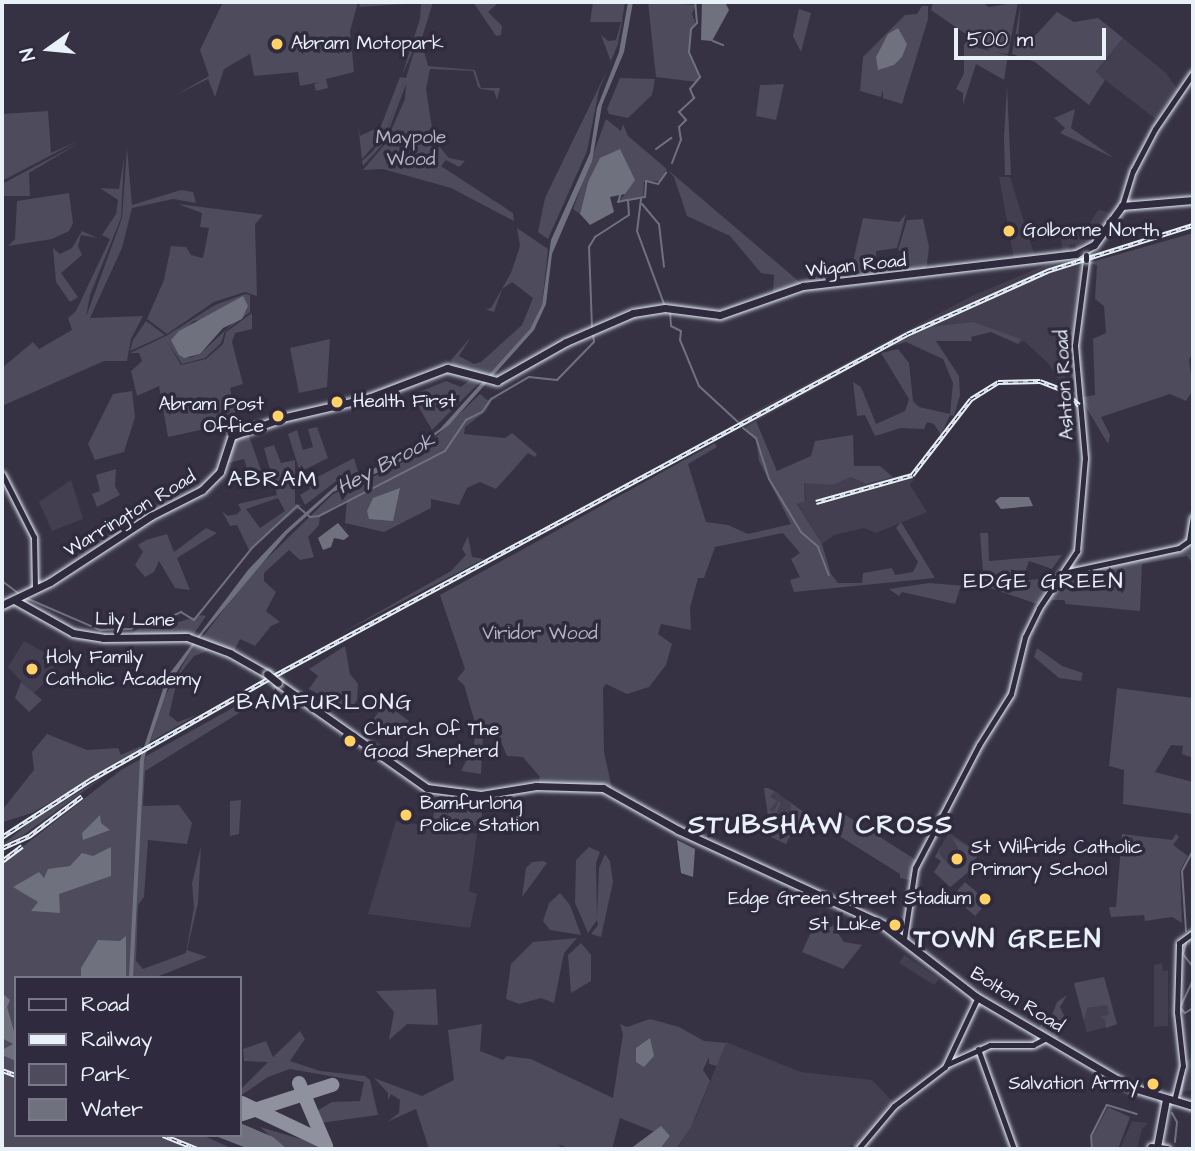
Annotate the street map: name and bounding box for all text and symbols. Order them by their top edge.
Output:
north arrow [14,14,84,84]
scale bar [957,14,1109,58]
text: 500 m [967,25,1033,54]
place label: Abram Motopark [291,33,444,55]
marker: Abram Motopark [269,36,285,52]
text: N [14,45,43,64]
park label: Maypole Wood [376,127,446,171]
place label: Golborne North [1023,220,1159,242]
marker: Golborne North [1001,223,1017,239]
street label: Wigan Road [805,249,907,283]
street label: Ashton Road [1051,329,1079,441]
place label: Health First [353,391,456,413]
marker: Health First [327,392,347,412]
place label: Abram Post Office [159,394,264,438]
marker: Abram Post Office [270,408,286,424]
water label: Hey Brook [333,428,439,500]
district label: ABRAM [228,465,318,493]
street label: Warrington Road [60,466,200,562]
district label: EDGE GREEN [965,567,1123,595]
street label: Lily Lane [95,608,175,632]
park label: Viridor Wood [482,623,598,645]
place label: Holy Family Catholic Academy [46,647,201,691]
marker: Holy Family Catholic Academy [24,661,40,677]
district label: BAMFURLONG [238,688,412,716]
place label: Church Of The Good Shepherd [364,719,499,763]
marker: Church Of The Good Shepherd [342,733,358,749]
place label: Bamfurlong Police Station [420,793,539,837]
marker: Bamfurlong Police Station [398,807,414,823]
district label: STUBSHAW CROSS [690,810,952,842]
place label: St Wilfrids Catholic Primary School [971,837,1143,881]
marker: St Wilfrids Catholic Primary School [949,851,965,867]
place label: Edge Green Street Stadium [728,888,971,910]
marker: Edge Green Street Stadium [977,891,993,907]
place label: St Luke [809,914,881,936]
marker: St Luke [887,917,903,933]
district label: TOWN GREEN [915,924,1101,956]
street label: Bolton Road [966,962,1068,1038]
legend [14,976,242,1137]
text: Road [81,990,129,1019]
text: Railway [81,1025,152,1054]
text: Park [81,1060,130,1089]
place label: Salvation Army [1008,1073,1139,1095]
marker: Salvation Army [1145,1076,1161,1092]
text: Water [81,1095,143,1124]

